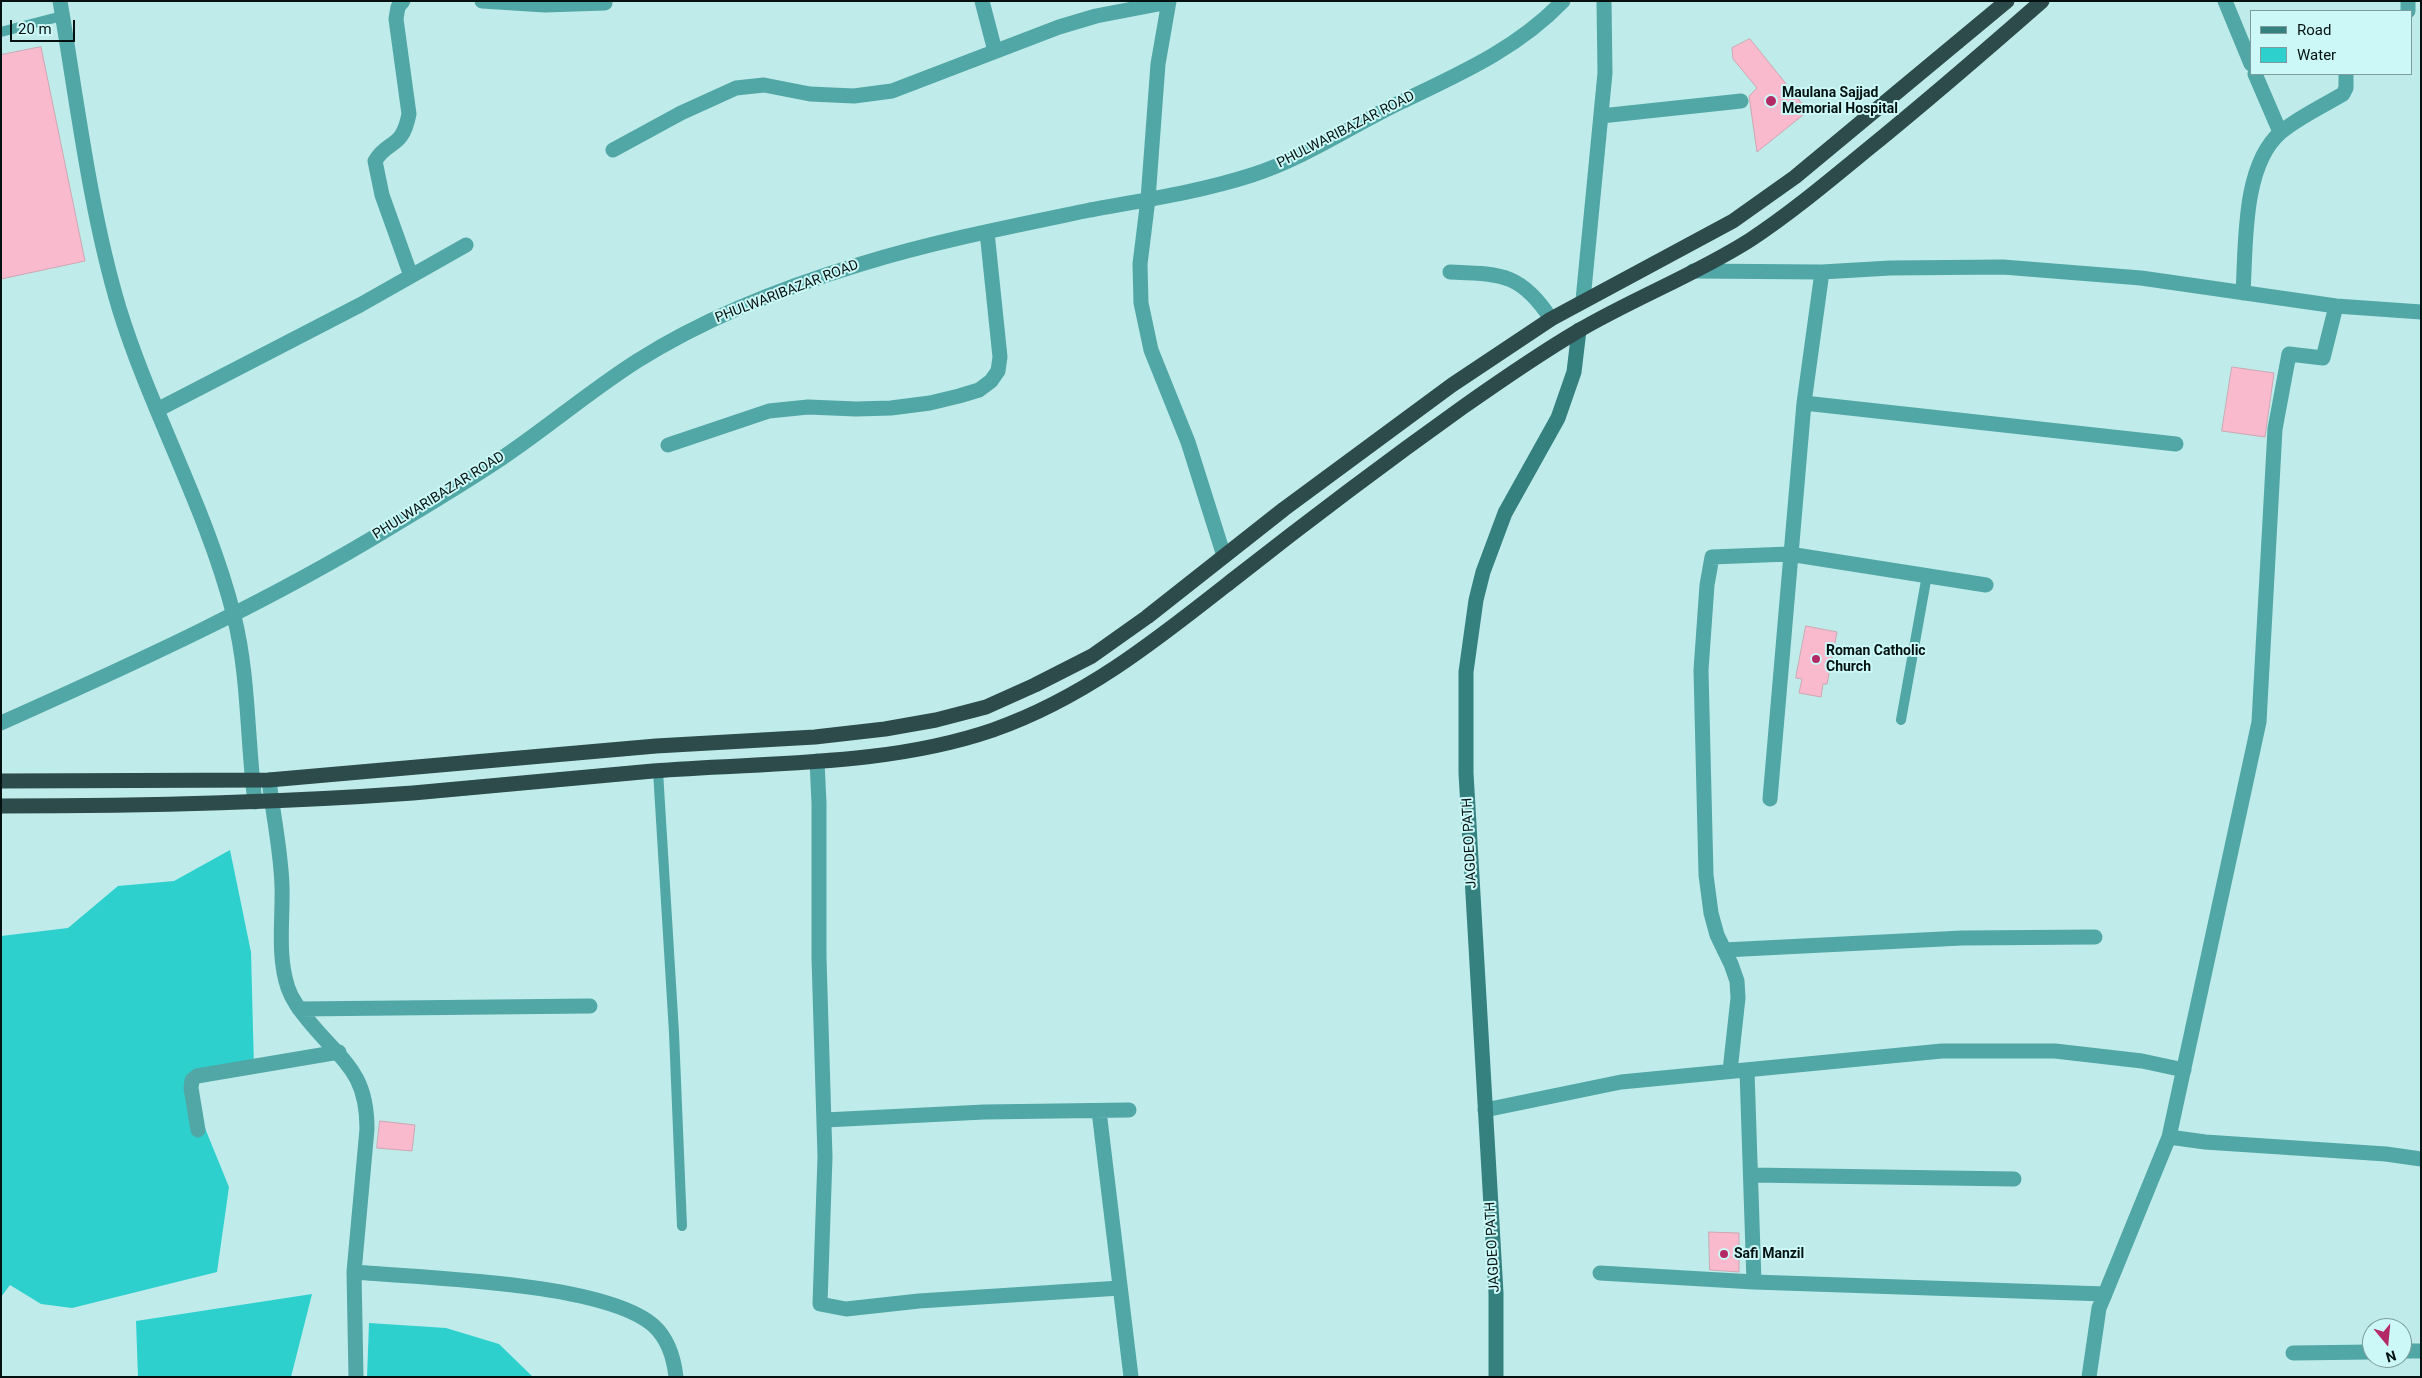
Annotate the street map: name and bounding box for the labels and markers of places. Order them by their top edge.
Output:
place label: Maulana Sajjad Memorial Hospital [1782,85,1898,118]
marker: Maulana Sajjad Memorial Hospital [1764,94,1778,108]
place label: Roman Catholic Church [1826,643,1926,676]
marker: Roman Catholic Church [1810,653,1822,665]
place label: Safi Manzil [1734,1246,1804,1262]
marker: Safi Manzil [1718,1248,1730,1260]

